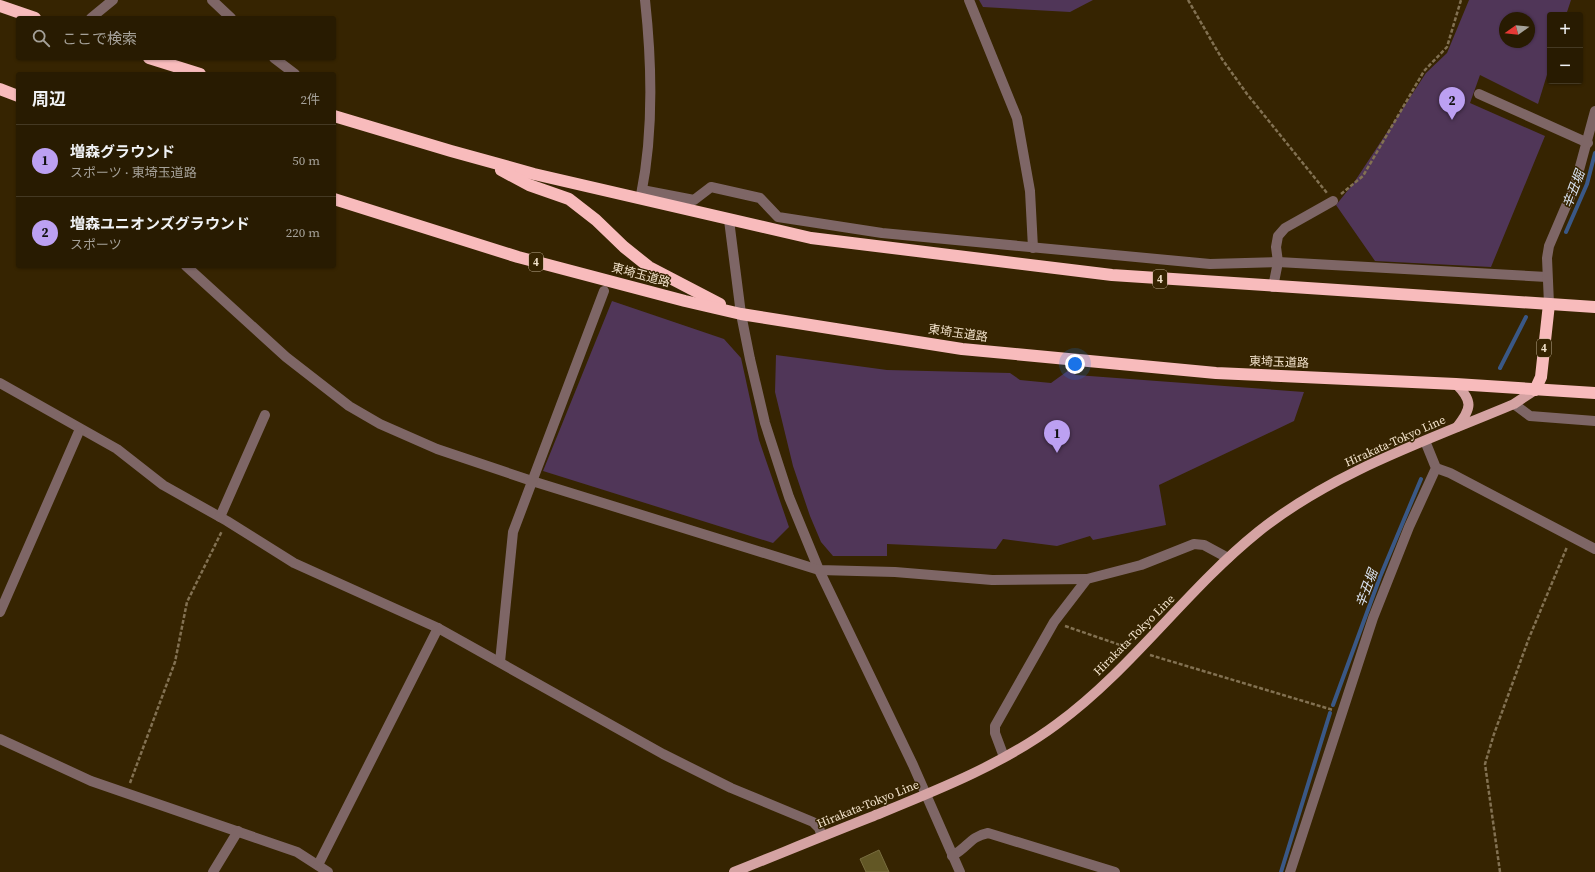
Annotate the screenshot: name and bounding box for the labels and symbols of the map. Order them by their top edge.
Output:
north arrow [1499,12,1535,48]
pin: 2 [1439,87,1465,120]
water label: 辛丑堀 [1559,166,1589,210]
road number: 4 [529,253,543,271]
street label: 東埼玉道路 [610,260,672,290]
road number: 4 [1153,270,1167,288]
street label: 東埼玉道路 [927,321,989,345]
road number: 4 [1537,339,1551,357]
street label: 東埼玉道路 [1249,353,1309,371]
your location [1065,354,1085,374]
street label: Hirakata-Tokyo Line [1342,412,1448,470]
pin: 1 [1044,420,1070,453]
water label: 辛丑堀 [1352,565,1382,609]
street label: Hirakata-Tokyo Line [1090,591,1178,679]
street label: Hirakata-Tokyo Line [815,776,921,832]

